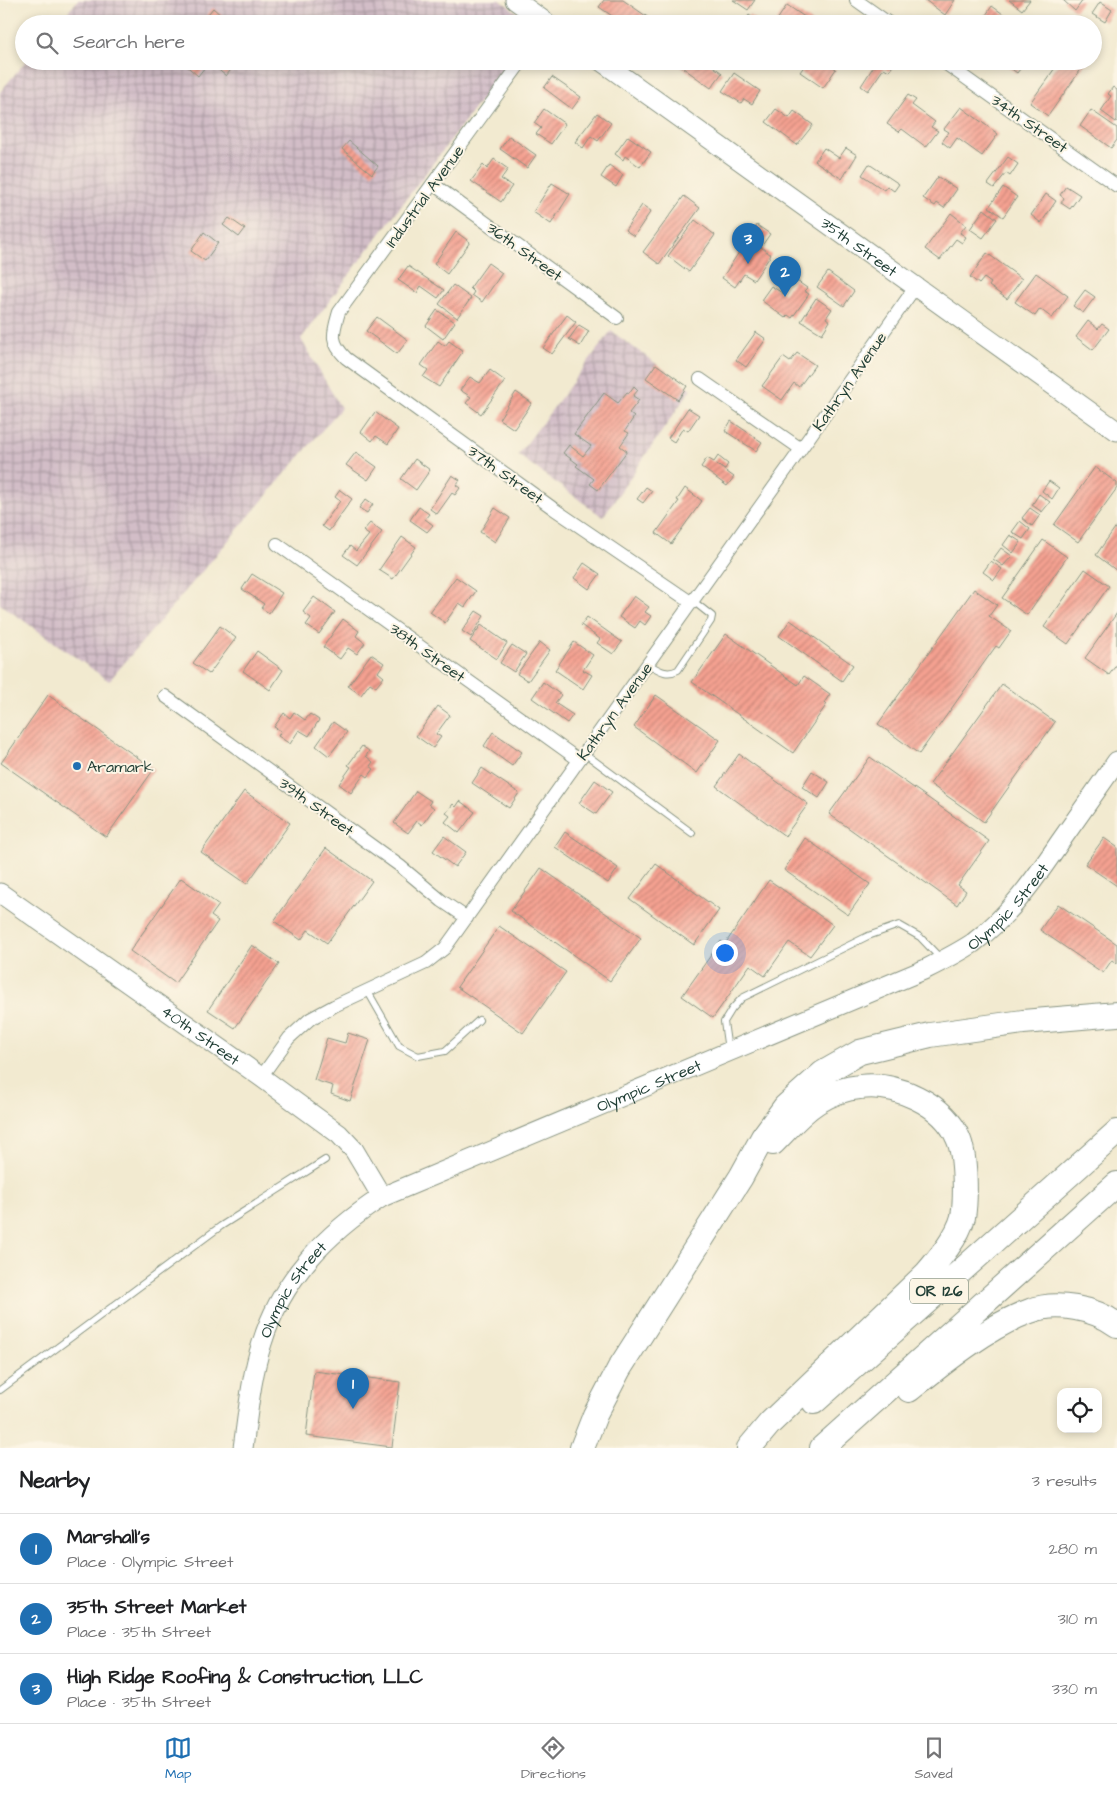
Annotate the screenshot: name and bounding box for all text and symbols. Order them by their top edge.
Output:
search box [15,15,1102,70]
icon: search [33,29,61,57]
text: Search here [73,29,185,56]
street label: 34th Street [987,89,1073,159]
street label: Industrial Avenue [380,141,470,252]
street label: 35th Street [816,212,902,282]
street label: 36th Street [482,217,567,287]
pin: 3 [732,223,764,264]
pin: 2 [769,256,801,297]
street label: Kathryn Avenue [807,327,893,436]
street label: 37th Street [463,440,548,510]
street label: 38th Street [385,618,470,688]
street label: Kathryn Avenue [572,658,659,766]
place label: Aramark [87,756,154,778]
marker: Aramark [71,760,83,772]
street label: 39th Street [275,772,359,842]
street label: Olympic Street [963,858,1055,956]
your location [712,940,738,966]
street label: 40th Street [157,1000,245,1071]
street label: Olympic Street [593,1054,705,1118]
street label: Olympic Street [255,1236,332,1341]
road number: OR 126 [910,1278,968,1304]
pin: 1 [337,1368,369,1409]
map controls [1057,1388,1102,1433]
button: locate [1057,1388,1102,1433]
text: Nearby [20,1466,90,1495]
text: 3 results [1032,1470,1097,1492]
text: Marshall's [67,1524,150,1551]
text: 1 [35,1538,37,1560]
text: 280 m [1049,1538,1097,1560]
text: Place · Olympic Street [67,1551,233,1573]
text: 35th Street Market [67,1594,247,1621]
text: 2 [31,1608,41,1630]
text: 310 m [1058,1608,1097,1630]
text: Place · 35th Street [67,1621,211,1643]
text: High Ridge Roofing & Construction, LLC [67,1664,423,1691]
text: 3 [32,1678,40,1700]
text: 330 m [1052,1678,1097,1700]
text: Place · 35th Street [67,1691,211,1713]
tab: Map [164,1734,192,1784]
tab: Directions [521,1734,586,1784]
tab: Saved [915,1734,953,1784]

